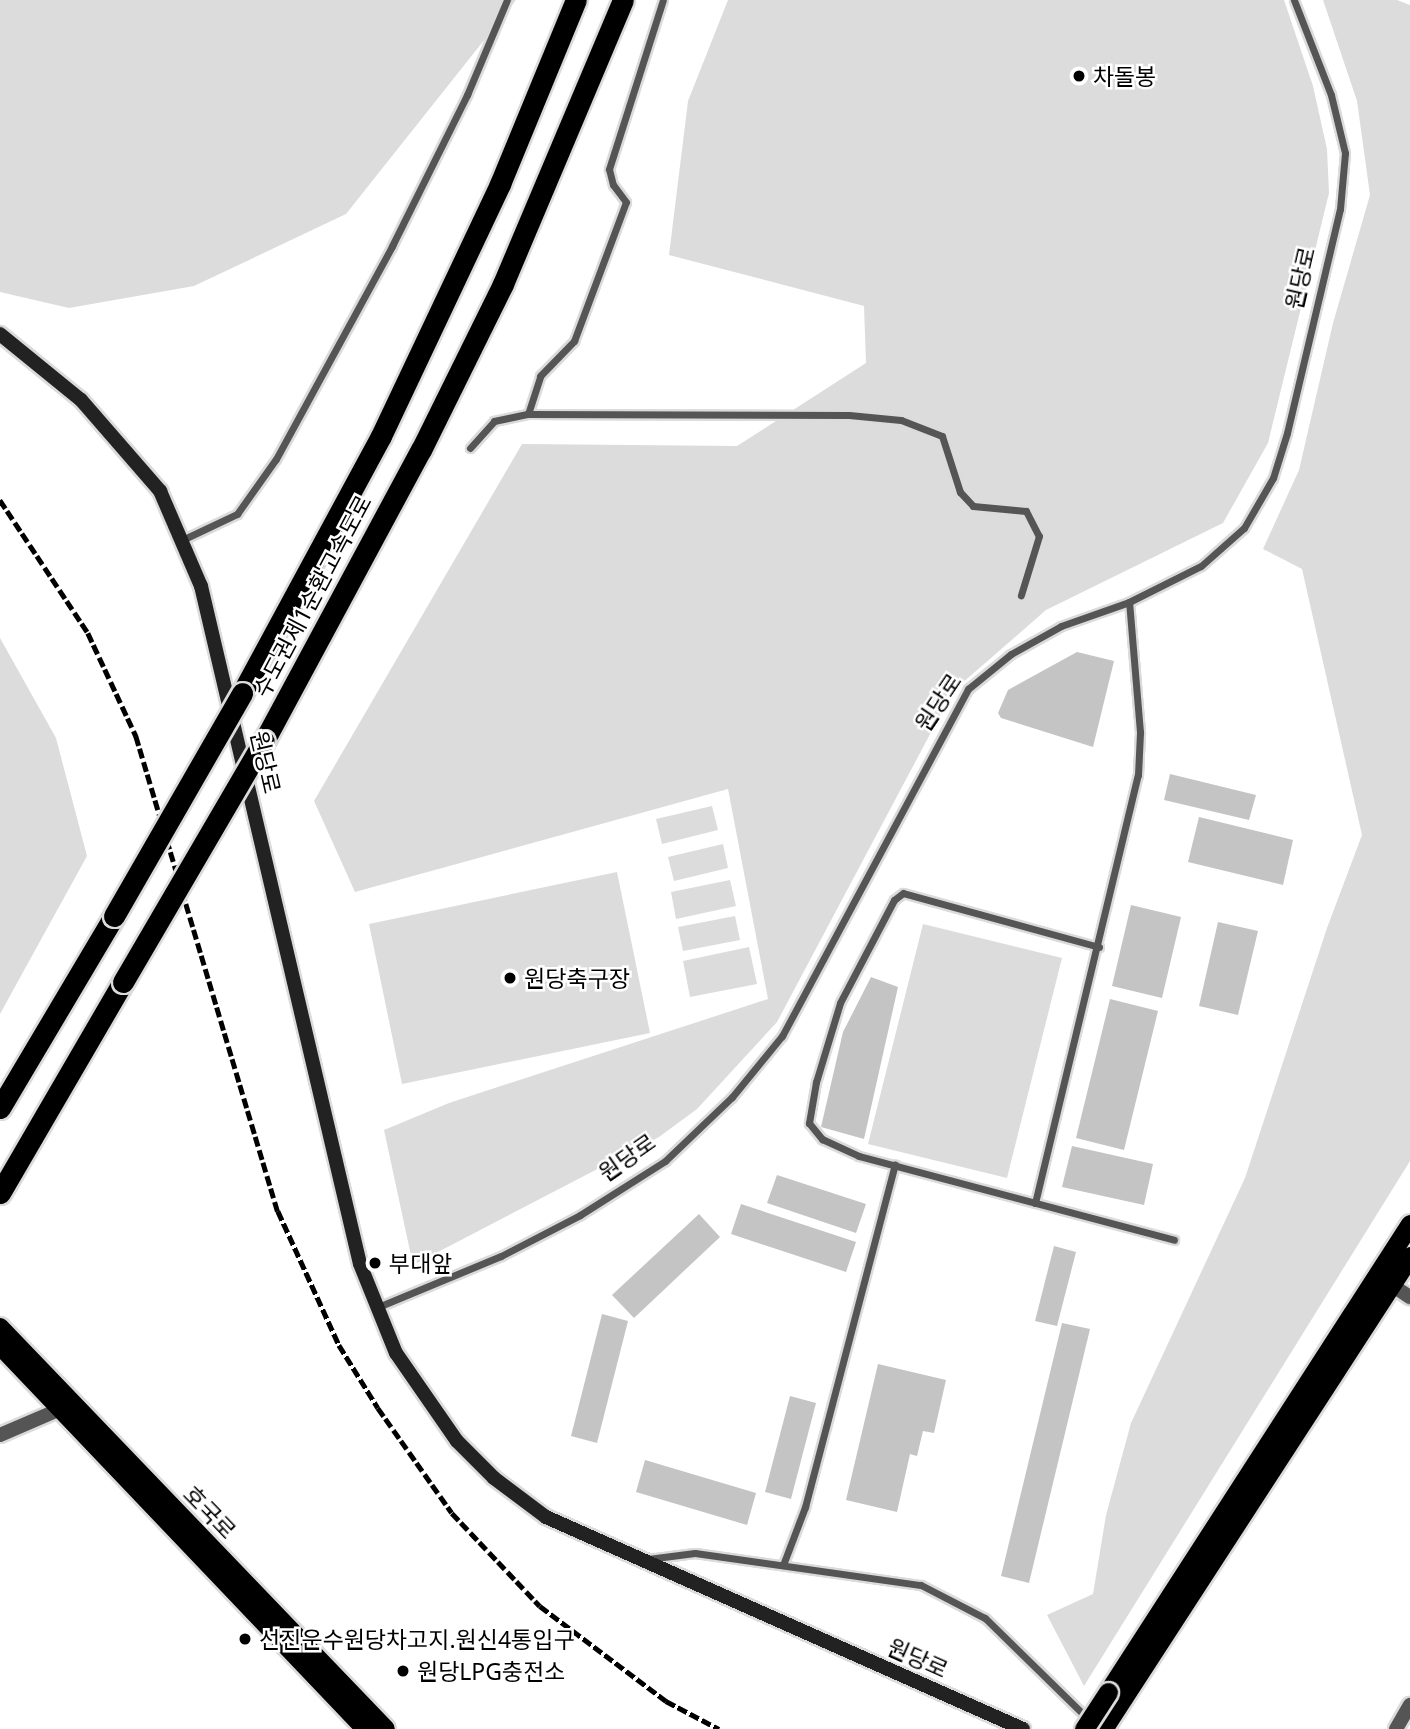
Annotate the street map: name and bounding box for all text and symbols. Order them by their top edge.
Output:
place label: 차돌봉 [1093,62,1156,90]
marker: 차돌봉 [1071,68,1087,84]
street label: 원당로 [1279,244,1321,312]
street label: 수도권제1순환고속도로 [247,490,377,702]
street label: 원당로 [909,668,967,736]
street label: 원당로 [245,728,287,796]
place label: 원당축구장 [524,964,630,992]
marker: 원당축구장 [502,970,518,986]
street label: 원당로 [593,1127,661,1187]
place label: 부대앞 [389,1249,452,1277]
marker: 부대앞 [367,1255,383,1271]
street label: 호국로 [178,1480,242,1544]
place label: 선진운수원당차고지.원신4통입구 [259,1625,575,1653]
marker: 선진운수원당차고지.원신4통입구 [237,1631,253,1647]
street label: 원당로 [883,1632,953,1684]
place label: 원당LPG충전소 [417,1657,566,1685]
marker: 원당LPG충전소 [395,1663,411,1679]

